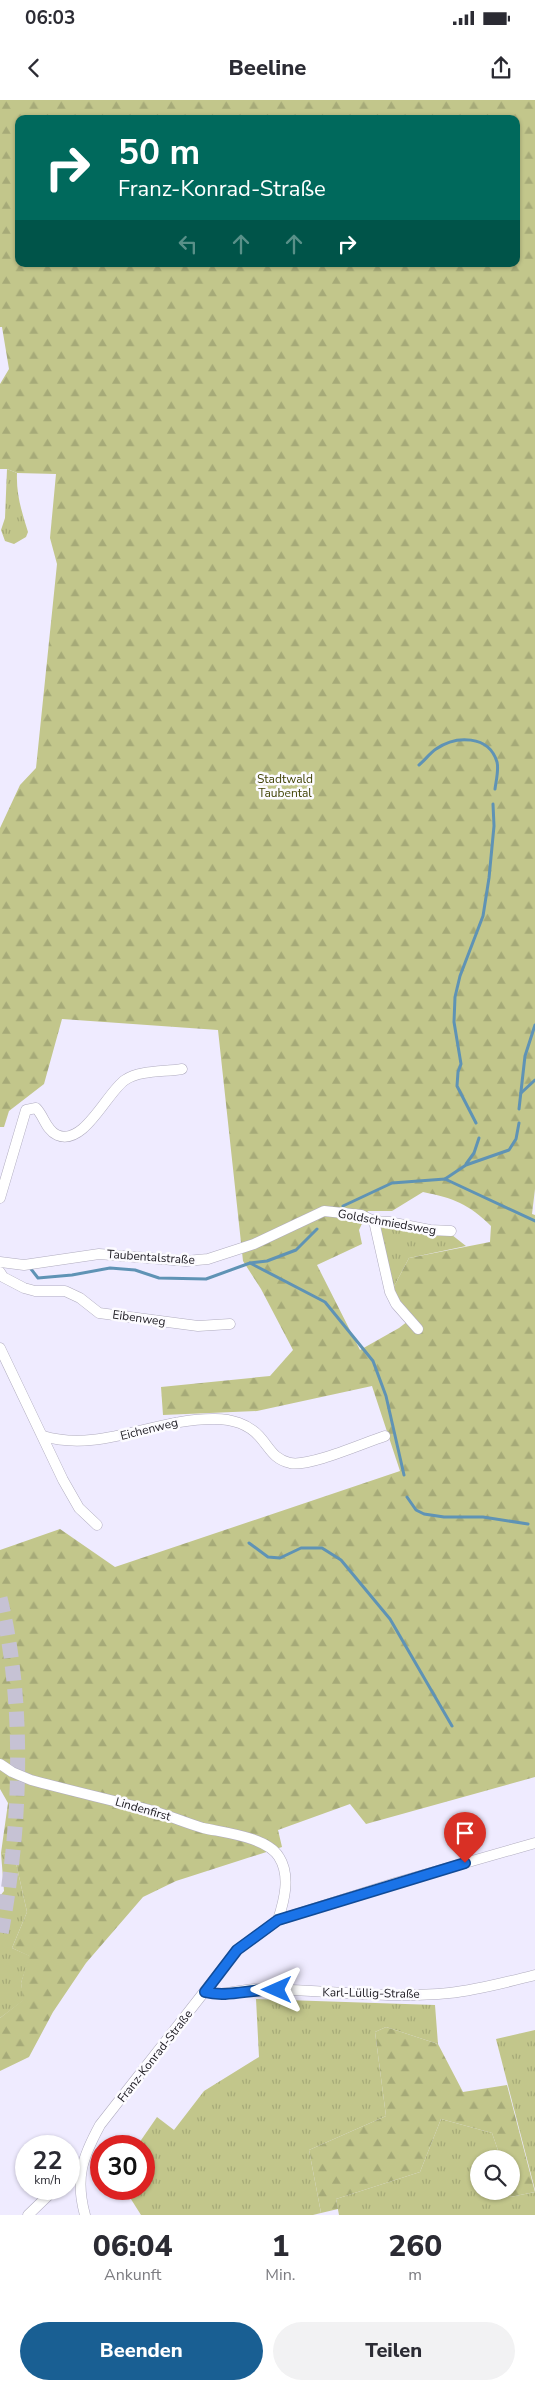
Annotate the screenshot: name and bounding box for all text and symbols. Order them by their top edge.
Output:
text: 06:03 [25,5,75,31]
text: Beeline [229,53,306,83]
icon: back [20,54,48,82]
icon: share [487,54,515,82]
text: 50 m [118,129,200,176]
icon: right [35,135,100,200]
text: Franz-Konrad-Straße [118,174,326,204]
icon: left [174,230,202,258]
icon: ahead [227,230,255,258]
icon: ahead [280,230,308,258]
icon: right [333,230,361,258]
park label: Stadtwald Taubental [257,771,313,801]
street label: Goldschmiedsweg [337,1205,437,1239]
street label: Taubentalstraße [107,1246,195,1268]
street label: Eibenweg [111,1306,167,1330]
street label: Eichenweg [119,1414,179,1444]
street label: Lindenfirst [113,1793,173,1825]
pin [444,1812,486,1863]
icon: arrive [451,1819,479,1847]
position arrow [250,1963,302,2015]
street label: Karl-Lüllig-Straße [322,1984,420,2002]
street label: Franz-Konrad-Straße [114,2006,196,2106]
speed limit sign: 30 [90,2135,155,2200]
text: 22 [32,2144,63,2178]
map controls [470,2150,520,2200]
button: search [470,2150,520,2200]
text: km/h [34,2172,61,2188]
text: 06:04 [93,2226,173,2267]
text: 1 [271,2226,289,2267]
text: 260 [388,2226,442,2267]
text: Ankunft [104,2264,161,2286]
text: Min. [265,2264,295,2286]
text: m [408,2264,422,2286]
button: Beenden [20,2322,263,2380]
button: Teilen [273,2322,515,2380]

